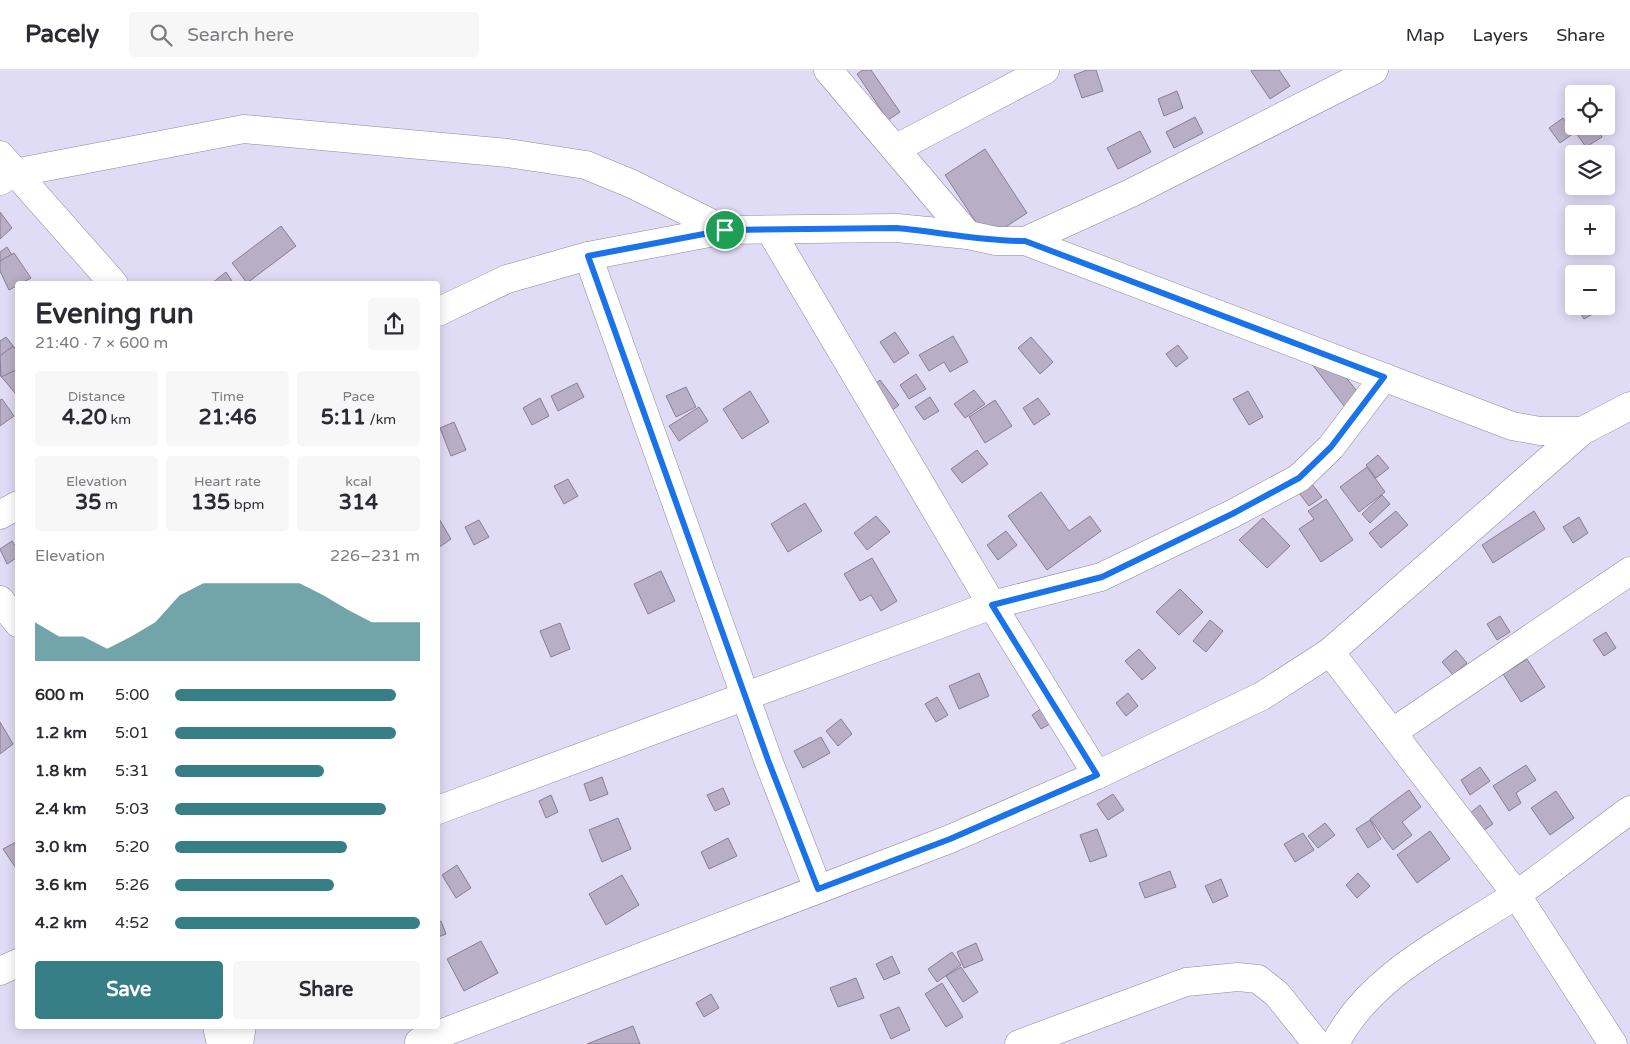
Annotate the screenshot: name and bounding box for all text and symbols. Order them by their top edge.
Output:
search box [129,12,479,57]
text: Pacely [25,20,99,49]
icon: search [147,21,175,49]
text: Search here [187,24,294,46]
text: Map [1406,24,1445,46]
text: Layers [1473,24,1528,46]
text: Share [1556,24,1605,46]
map controls [1565,85,1615,315]
button: locate [1565,85,1615,135]
button: layers [1565,145,1615,195]
button: + [1565,205,1615,255]
pin [704,209,746,251]
icon: arrive [711,216,739,244]
button: − [1565,265,1615,315]
text: Evening run [35,297,194,331]
button: share [368,298,420,350]
text: 21:40 · 7 × 600 m [35,333,168,353]
text: Distance [68,388,125,405]
text: Time [211,388,244,405]
text: Pace [342,388,375,405]
text: 4.20 [62,405,107,430]
text: 21:46 [198,405,257,430]
text: 5:11 [321,405,366,430]
text: km [107,411,131,428]
text: /km [366,411,396,428]
text: Elevation [66,473,127,490]
text: Heart rate [194,473,261,490]
text: kcal [345,473,372,490]
text: 35 [75,490,101,515]
text: 135 [191,490,230,515]
text: 314 [339,490,378,515]
text: m [101,496,118,513]
text: bpm [230,496,264,513]
text: Elevation [35,546,105,566]
text: 226–231 m [330,546,420,566]
text: 600 m [35,685,84,705]
text: 5:00 [115,685,149,705]
text: 1.2 km [35,723,87,743]
text: 5:01 [115,723,149,743]
text: 1.8 km [35,761,87,781]
text: 5:31 [115,761,149,781]
text: 2.4 km [35,799,87,819]
text: 5:03 [115,799,149,819]
text: 3.0 km [35,837,87,857]
text: 5:20 [115,837,149,857]
text: 3.6 km [35,875,87,895]
text: 5:26 [115,875,149,895]
text: 4.2 km [35,913,87,933]
text: 4:52 [115,913,149,933]
button: Save [35,961,223,1019]
button: Share [233,961,420,1019]

